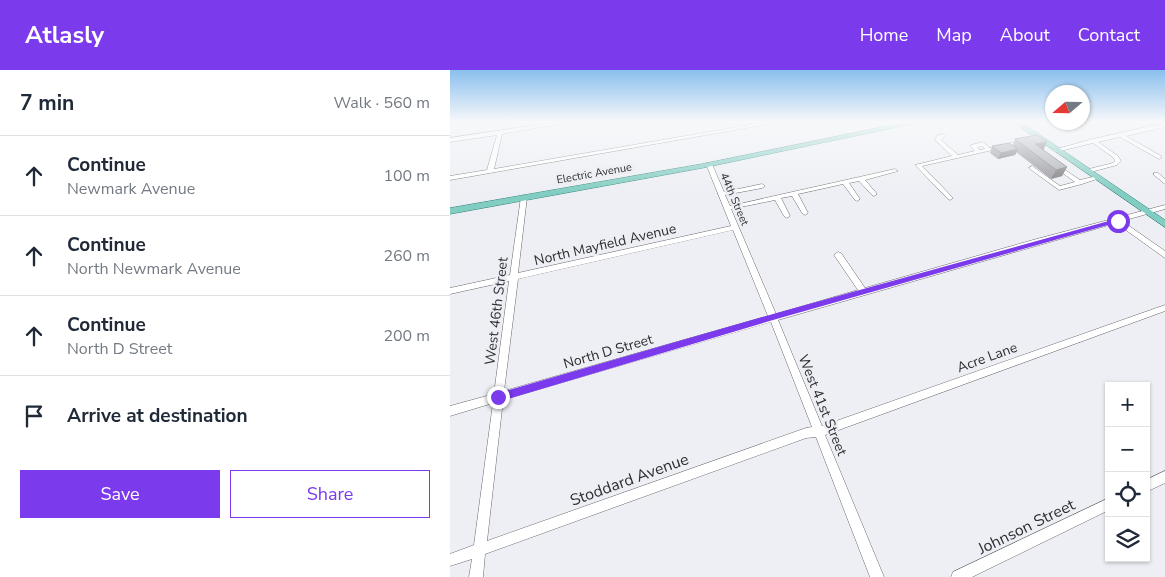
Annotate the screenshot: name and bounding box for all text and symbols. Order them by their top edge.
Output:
text: Atlasly [25,19,104,51]
text: Home [860,23,908,47]
text: Map [936,23,972,47]
text: About [1000,23,1050,47]
text: Contact [1078,23,1140,47]
north arrow [1045,85,1090,130]
text: 7 min [20,89,74,117]
text: Walk · 560 m [334,92,430,114]
text: Continue [67,152,146,178]
street label: Electric Avenue [555,159,633,188]
icon: ahead [20,162,48,190]
text: 100 m [383,165,430,187]
street label: 44th Street [717,170,752,228]
text: Newmark Avenue [67,178,195,200]
route start [1107,210,1130,233]
street label: North Mayfield Avenue [532,219,678,270]
text: Continue [67,232,146,258]
icon: ahead [20,242,48,270]
text: 260 m [383,245,430,267]
street label: West 46th Street [480,256,513,366]
text: North Newmark Avenue [67,258,241,280]
text: Continue [67,312,146,338]
icon: ahead [20,322,48,350]
text: 200 m [383,325,430,347]
street label: North D Street [561,330,655,373]
text: North D Street [67,338,172,360]
street label: Acre Lane [954,338,1020,377]
street label: West 41st Street [794,352,851,459]
map controls [1105,382,1150,562]
button: + [1105,382,1150,427]
route end [487,386,510,409]
icon: arrive [20,402,48,430]
text: Arrive at destination [67,403,248,429]
button: − [1105,427,1150,472]
street label: Stoddard Avenue [567,448,692,512]
button: Save [20,470,220,518]
button: Share [230,470,430,518]
button: locate [1105,472,1150,517]
street label: Johnson Street [973,494,1079,560]
button: layers [1105,517,1150,562]

